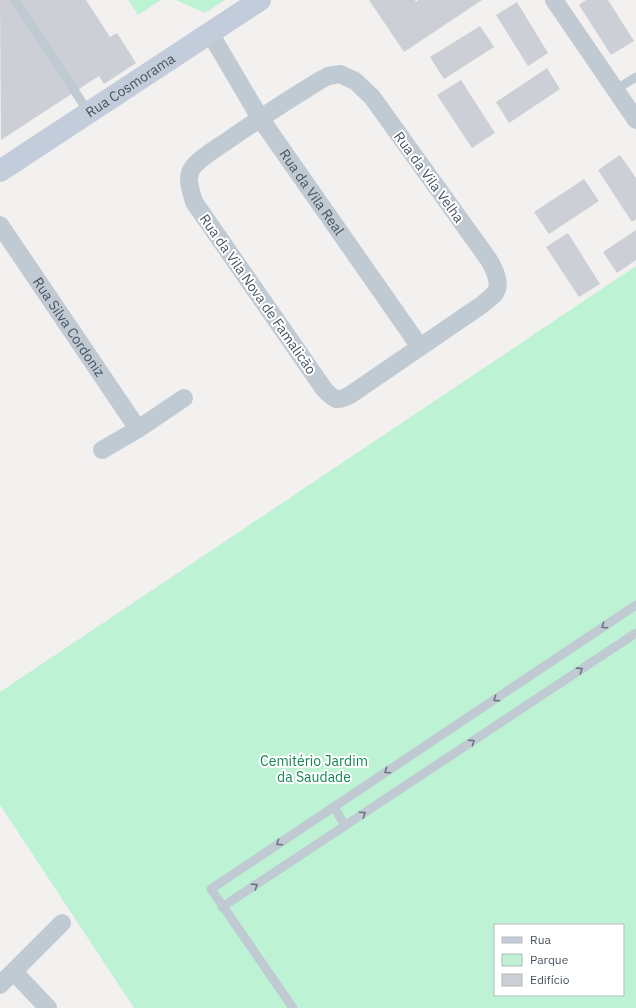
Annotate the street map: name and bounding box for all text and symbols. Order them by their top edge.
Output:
street label: Rua Cosmorama [82,49,179,121]
street label: Rua da Vila Velha [390,128,468,226]
street label: Rua da Vila Real [275,146,348,239]
street label: Rua da Vila Nova de Famalicão [196,210,320,378]
street label: Rua Silva Cordoniz [29,274,109,380]
one-way arrow [601,622,608,629]
one-way arrow [576,667,583,675]
one-way arrow [493,694,500,701]
one-way arrow [468,739,475,747]
park label: Cemitério Jardim da Saudade [260,752,368,786]
one-way arrow [385,766,392,773]
one-way arrow [359,812,366,819]
one-way arrow [277,839,284,846]
one-way arrow [251,883,258,890]
legend [494,924,624,996]
text: Rua [530,932,551,947]
text: Parque [530,952,569,967]
text: Edifício [530,972,570,987]

